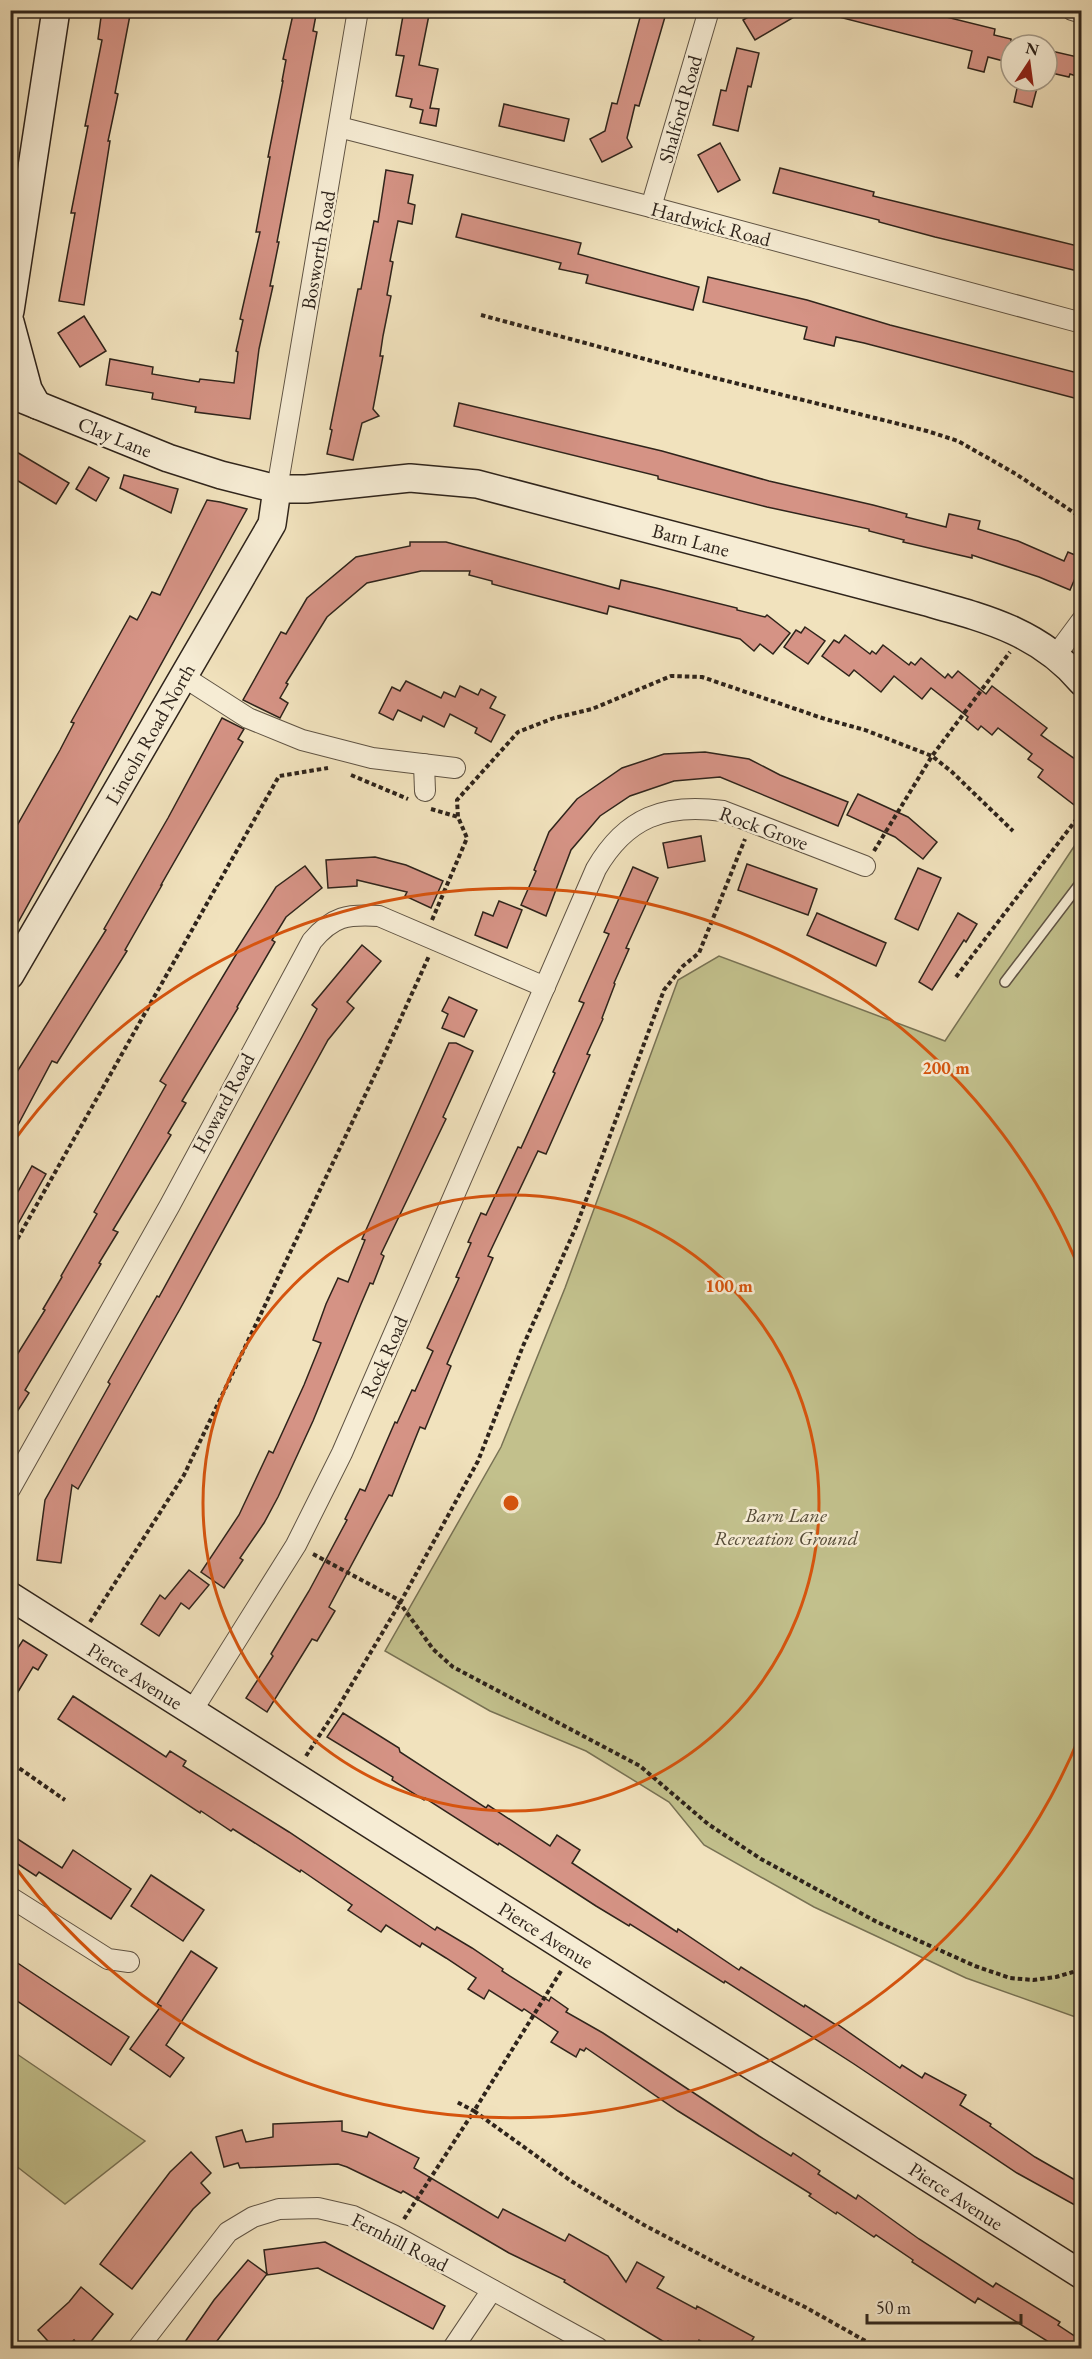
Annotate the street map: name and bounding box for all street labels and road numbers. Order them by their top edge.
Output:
street label: Shalford Road [652,51,708,166]
street label: Bosworth Road [295,188,341,312]
street label: Hardwick Road [648,196,775,253]
street label: Clay Lane [74,410,156,464]
street label: Barn Lane [649,517,733,563]
street label: Lincoln Road North [99,659,201,809]
street label: Rock Grove [716,800,812,856]
street label: Howard Road [186,1048,261,1158]
street label: Rock Road [354,1311,414,1402]
street label: Pierce Avenue [83,1637,188,1716]
street label: Pierce Avenue [494,1896,599,1975]
street label: Pierce Avenue [904,2156,1008,2236]
street label: Fernhill Road [347,2207,454,2278]

